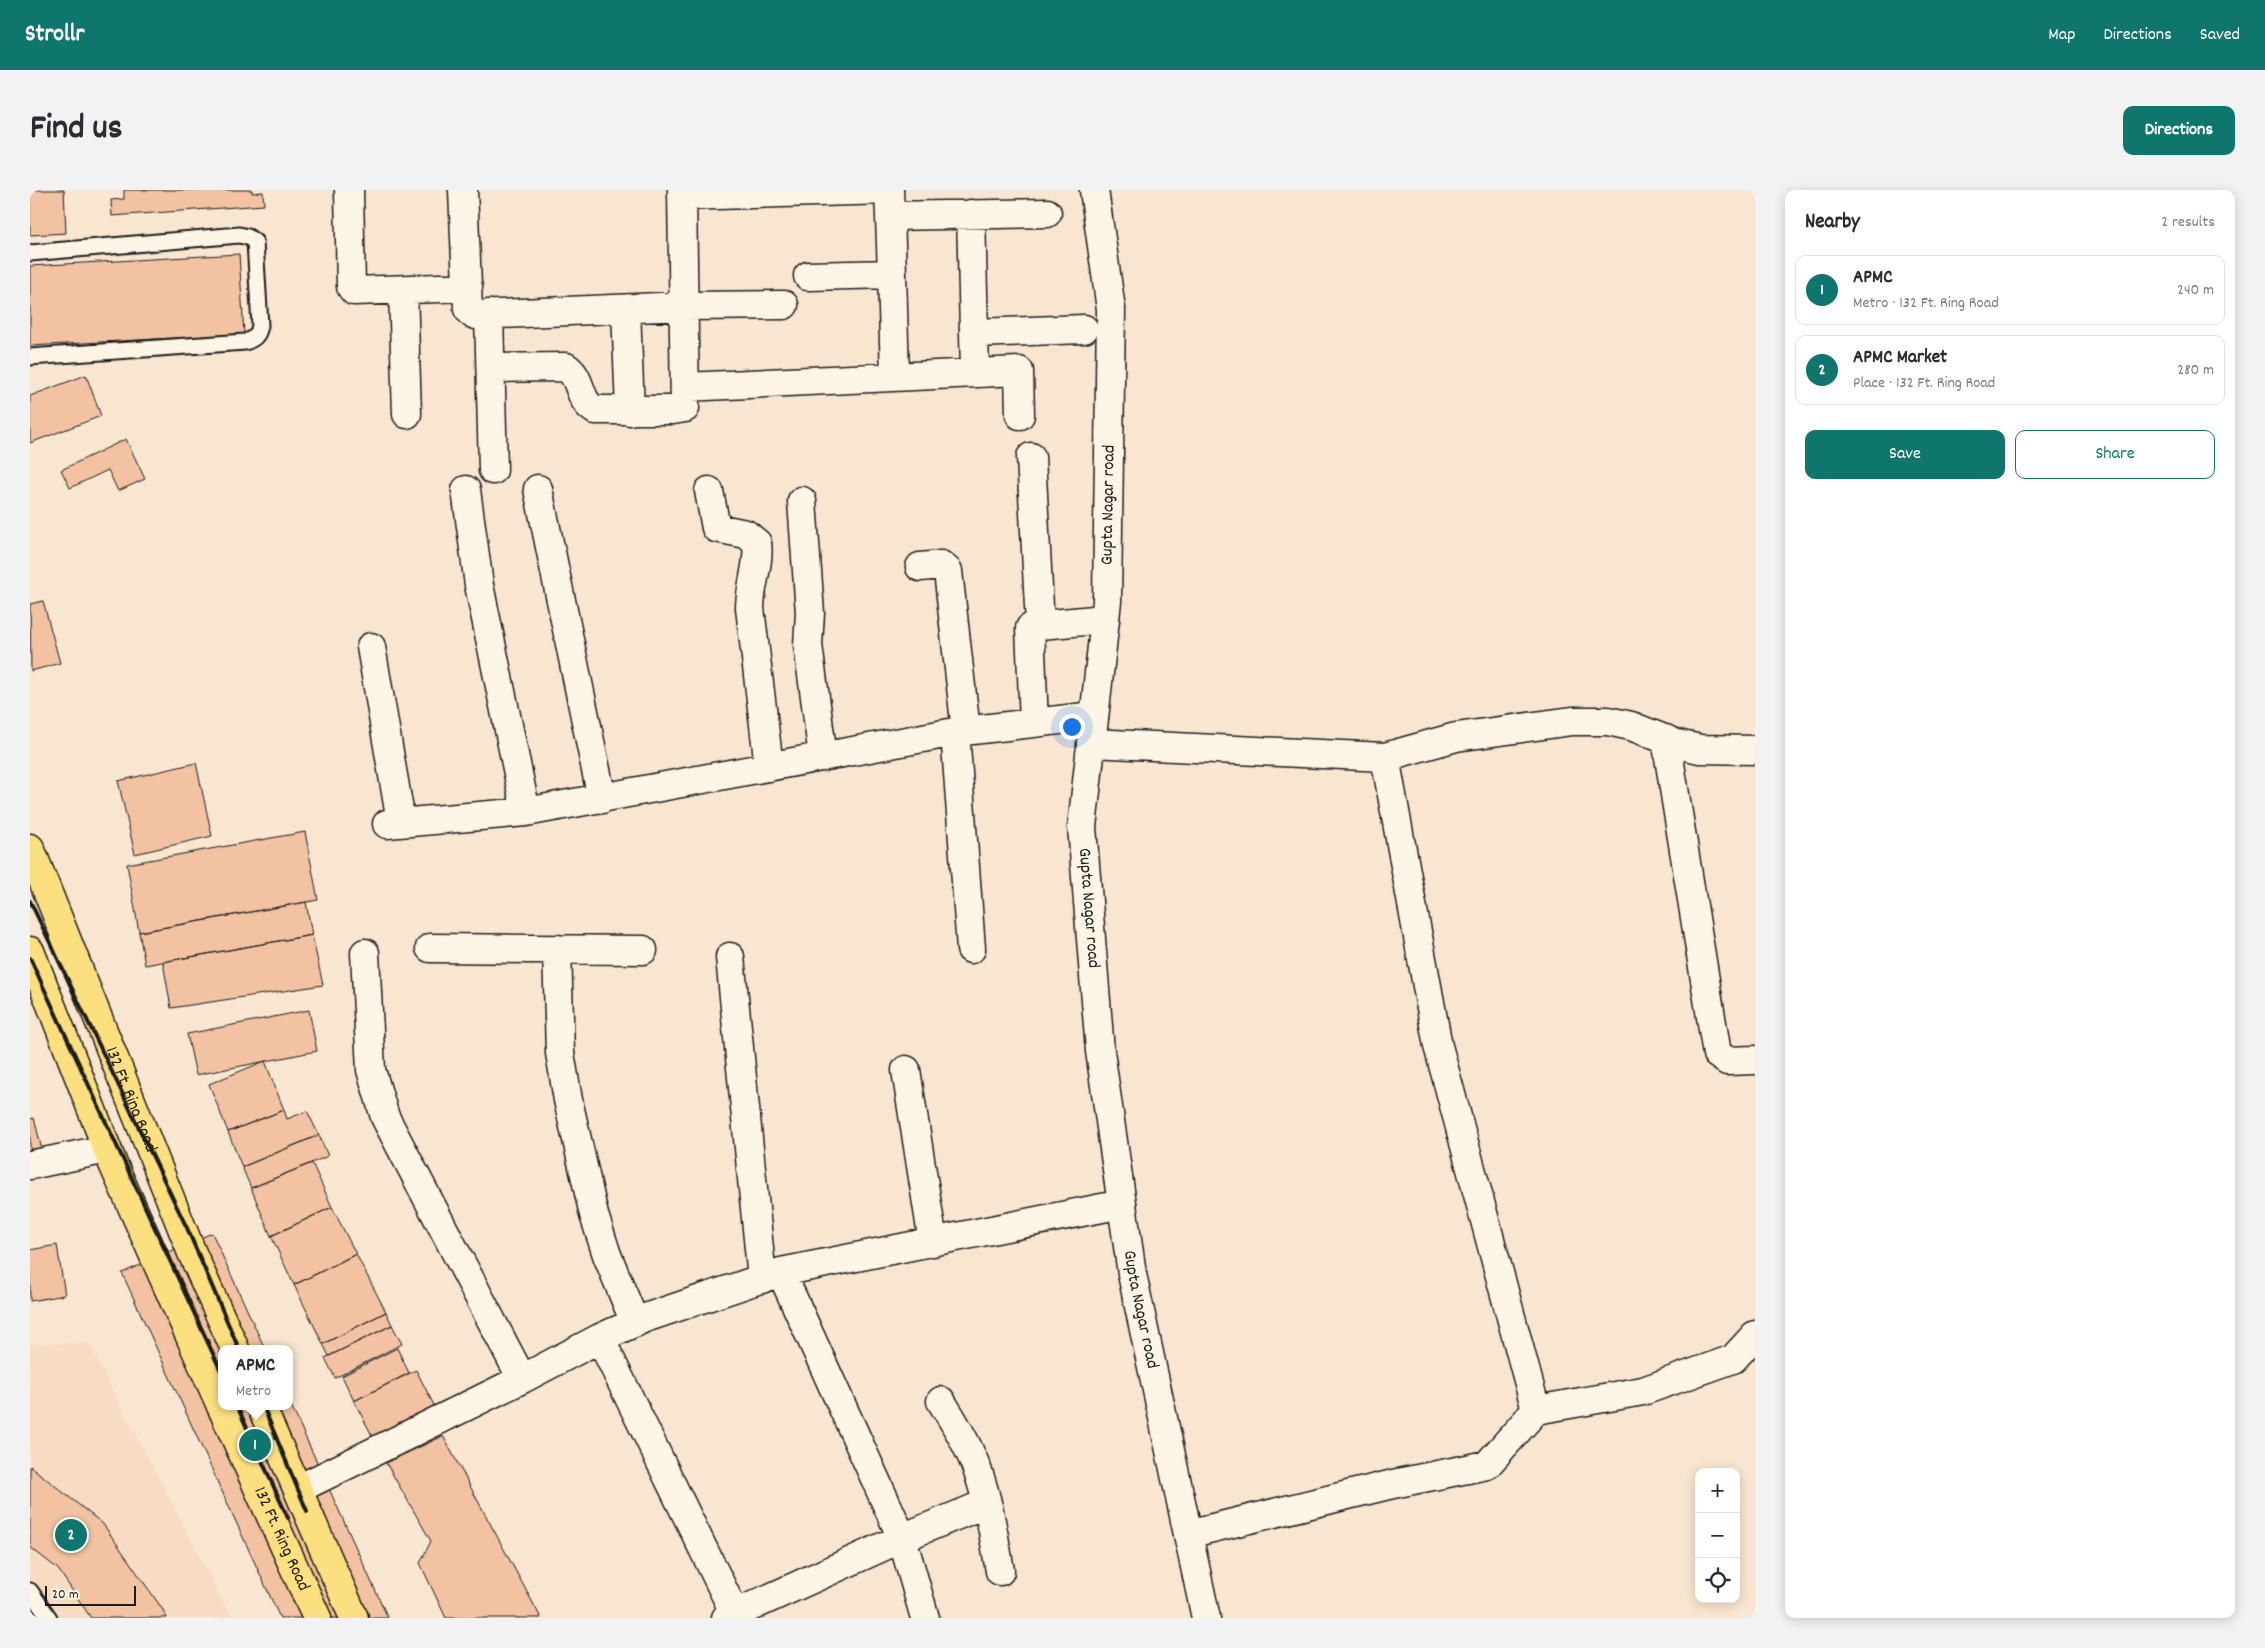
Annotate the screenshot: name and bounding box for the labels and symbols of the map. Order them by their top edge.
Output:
street label: Gupta Nagar road [1095,445,1123,565]
your location [1059,714,1085,740]
street label: Gupta Nagar road [1071,847,1106,969]
street label: 132 Ft. Ring Road [98,1043,163,1156]
street label: Gupta Nagar road [1116,1249,1165,1371]
pin: 1 [239,1426,271,1464]
street label: 132 Ft. Ring Road [247,1483,316,1595]
pin: 2 [55,1516,87,1554]
scale bar [45,1583,136,1606]

